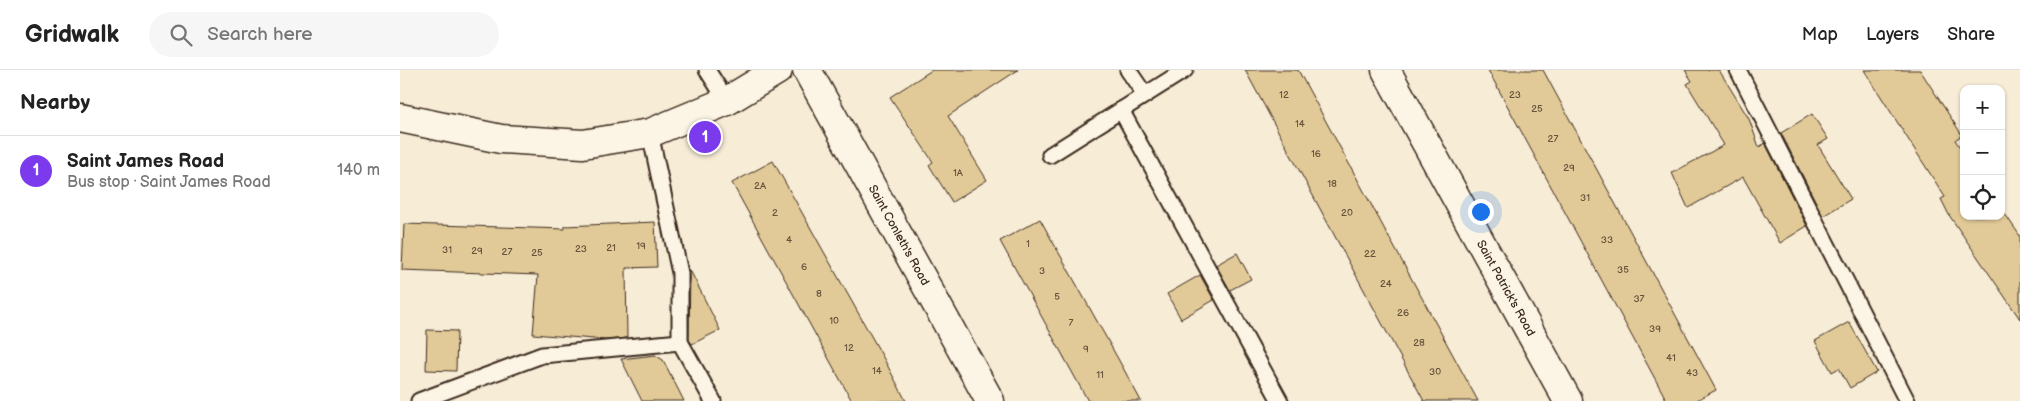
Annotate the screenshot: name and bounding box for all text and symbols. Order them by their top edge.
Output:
search box [149,12,499,57]
text: Gridwalk [25,20,119,49]
icon: search [167,21,195,49]
text: Search here [207,23,312,46]
text: Map [1802,24,1838,45]
text: Layers [1866,24,1919,45]
text: Share [1947,24,1995,45]
map controls [1960,85,2005,220]
button: + [1960,85,2005,130]
house number: 12 [1279,89,1289,101]
house number: 23 [1509,89,1521,101]
text: Nearby [20,90,90,115]
house number: 25 [1531,103,1543,115]
pin: 1 [689,118,721,156]
house number: 14 [1295,118,1305,130]
button: − [1960,130,2005,175]
house number: 27 [1548,133,1558,145]
house number: 16 [1311,148,1321,160]
text: Saint James Road [67,150,224,173]
text: 1 [33,161,39,180]
text: 140 m [337,161,380,180]
house number: 29 [1563,162,1575,174]
house number: 1A [953,167,964,179]
text: Bus stop · Saint James Road [67,173,271,192]
button: locate [1960,175,2005,220]
house number: 18 [1327,178,1337,190]
house number: 2A [754,180,767,192]
street label: Saint Conleth's Road [865,182,932,288]
house number: 31 [1580,192,1590,204]
your location [1468,199,1494,225]
house number: 2 [772,207,778,219]
house number: 20 [1341,207,1353,219]
house number: 4 [786,234,792,246]
house number: 33 [1601,234,1613,246]
house number: 1 [1026,238,1030,250]
street label: Saint Patrick's Road [1473,238,1538,339]
house number: 19 [636,240,646,252]
house number: 21 [606,242,616,254]
house number: 23 [575,243,587,255]
house number: 31 [442,244,452,256]
house number: 29 [471,245,483,257]
house number: 27 [502,246,512,258]
house number: 25 [531,247,543,259]
house number: 22 [1364,248,1376,260]
house number: 6 [801,261,807,273]
house number: 35 [1617,264,1629,276]
house number: 3 [1039,265,1045,277]
house number: 24 [1380,278,1392,290]
house number: 8 [816,288,822,300]
house number: 5 [1054,291,1060,303]
house number: 37 [1633,293,1645,305]
house number: 26 [1397,307,1409,319]
house number: 10 [829,315,839,327]
house number: 7 [1069,317,1074,329]
house number: 39 [1649,323,1661,335]
house number: 28 [1413,337,1425,349]
house number: 12 [844,342,854,354]
house number: 9 [1083,343,1089,355]
house number: 41 [1666,352,1676,364]
house number: 14 [872,365,882,377]
house number: 30 [1429,366,1441,378]
house number: 43 [1686,367,1698,379]
house number: 11 [1096,369,1104,381]

